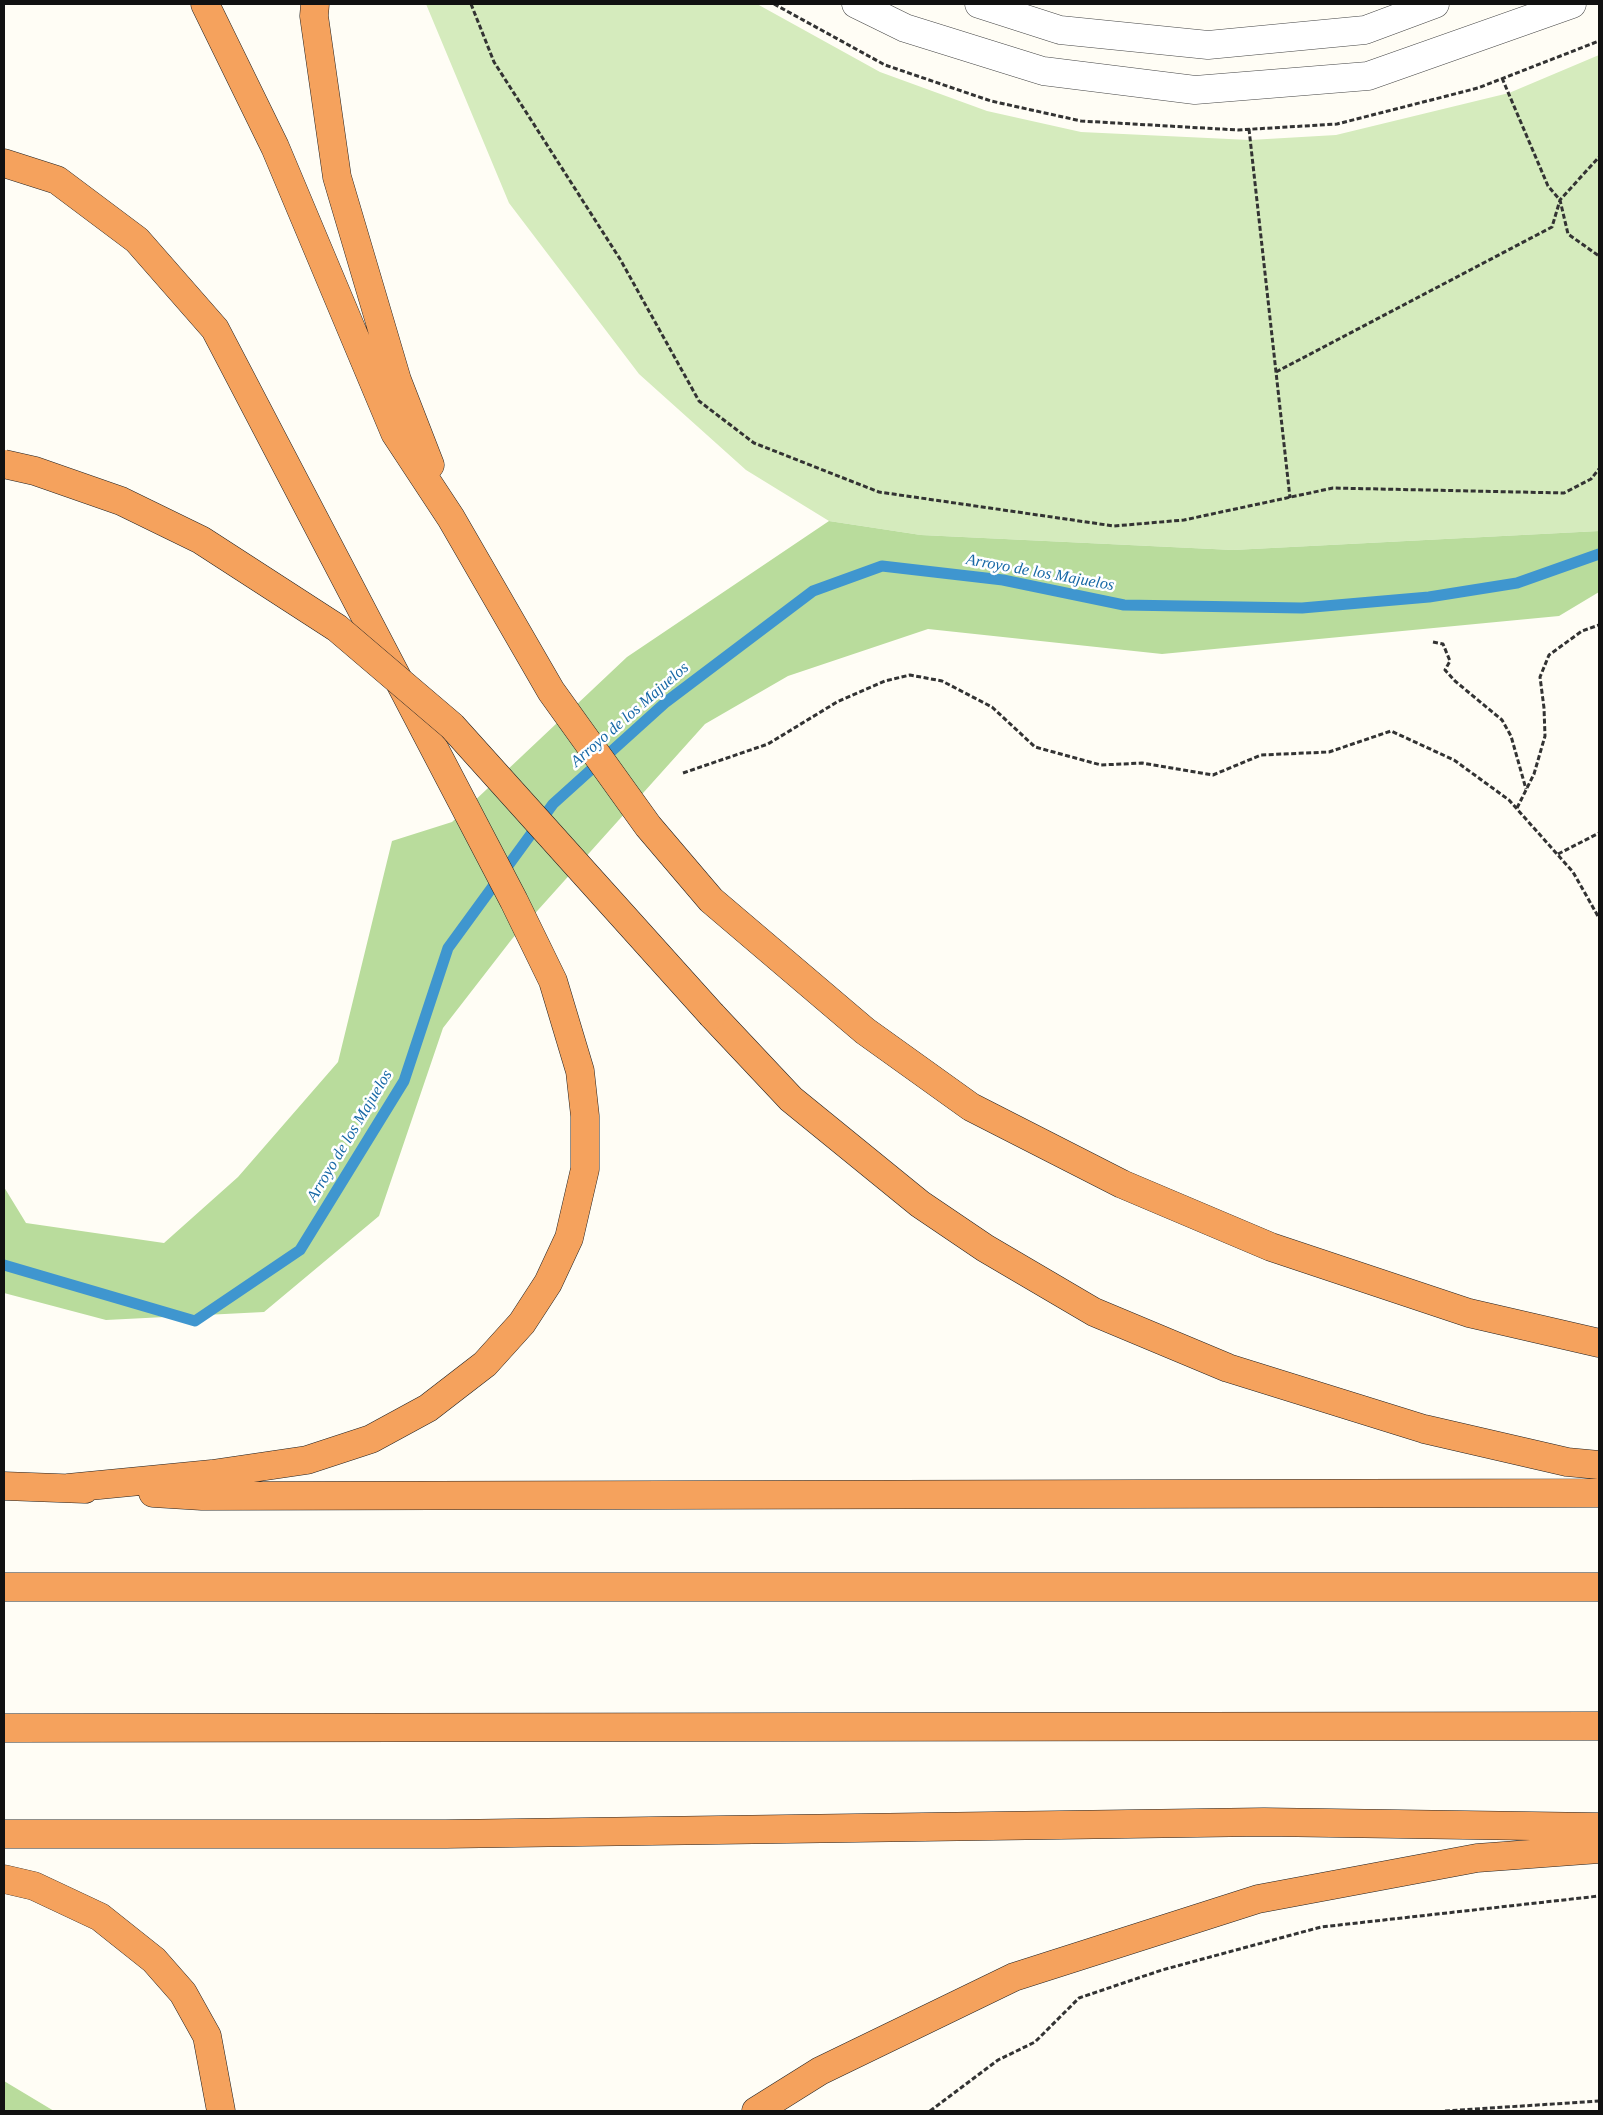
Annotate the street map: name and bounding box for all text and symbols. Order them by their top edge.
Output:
water label: Arroyo de los Majuelos [964,551,1116,595]
water label: Arroyo de los Majuelos [567,659,693,771]
water label: Arroyo de los Majuelos [303,1067,397,1205]

